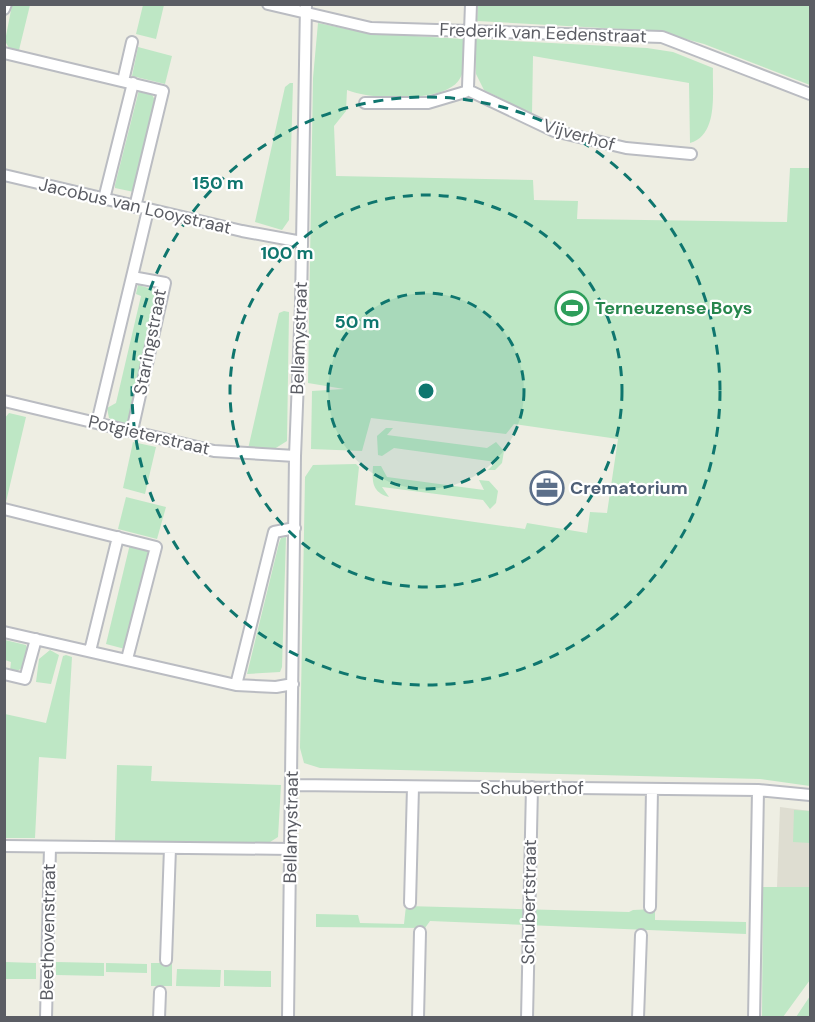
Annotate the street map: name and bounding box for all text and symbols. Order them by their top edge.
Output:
street label: Frederik van Eedenstraat [439,17,647,49]
street label: Vijverhof [540,113,618,157]
text: 150 m [192,171,244,195]
street label: Jacobus van Looystraat [36,172,234,240]
text: 100 m [260,241,314,265]
street label: Bellamystraat [285,281,313,395]
street label: Staringstraat [128,287,172,397]
sports icon: Terneuzense Boys [554,290,590,326]
place label: Terneuzense Boys [595,296,752,320]
text: 50 m [334,310,380,334]
centre of rings [416,381,436,401]
street label: Potgieterstraat [86,409,212,461]
office icon: Crematorium [529,470,565,506]
place label: Crematorium [570,476,688,500]
street label: Bellamystraat [278,770,304,884]
street label: Schuberthof [480,776,584,800]
street label: Schubertstraat [516,839,542,965]
street label: Beethovenstraat [35,863,61,1001]

